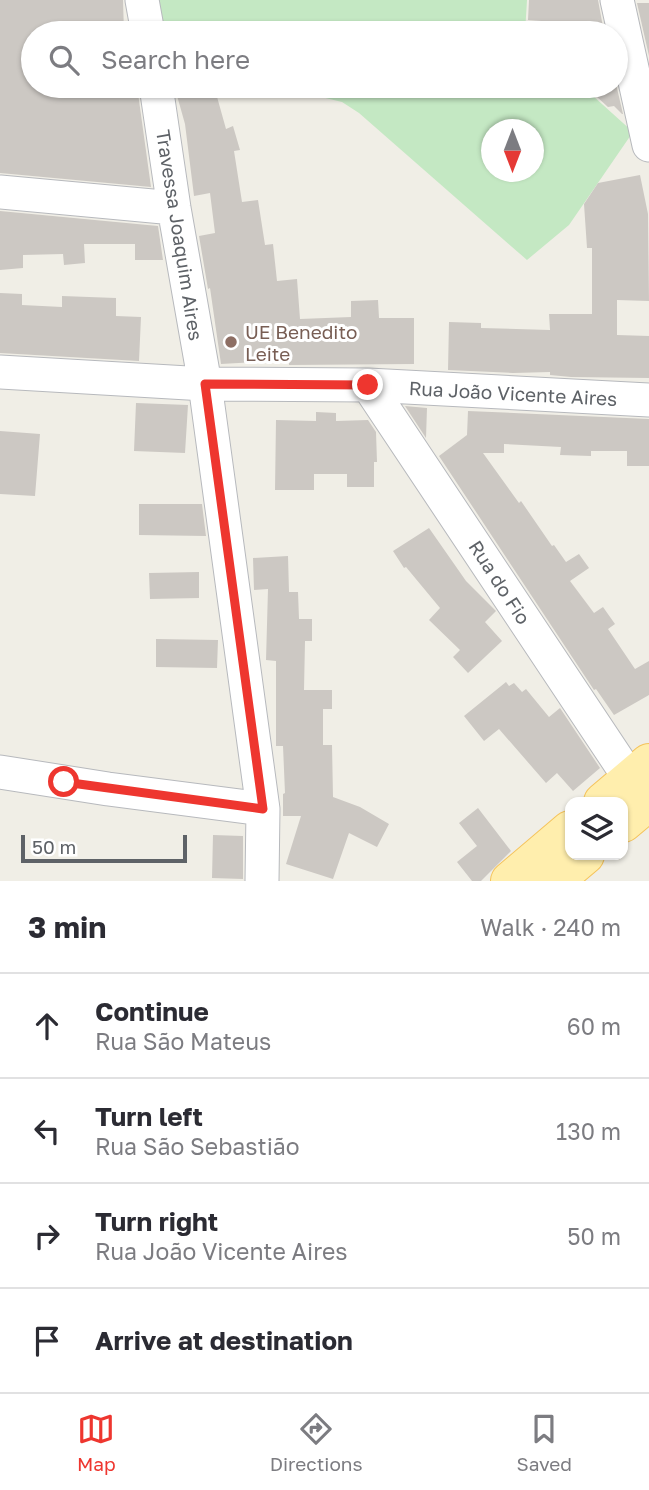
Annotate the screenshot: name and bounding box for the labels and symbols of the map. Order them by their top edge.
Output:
north arrow [481,119,544,182]
street label: Travessa Joaquim Aires [152,128,208,342]
place label: UE Benedito Leite [245,320,357,365]
marker: UE Benedito Leite [223,334,239,350]
route end [352,369,383,400]
street label: Rua João Vicente Aires [408,376,618,410]
street label: Rua do Fio [464,536,536,628]
route start [48,766,79,797]
scale bar [21,832,187,864]

